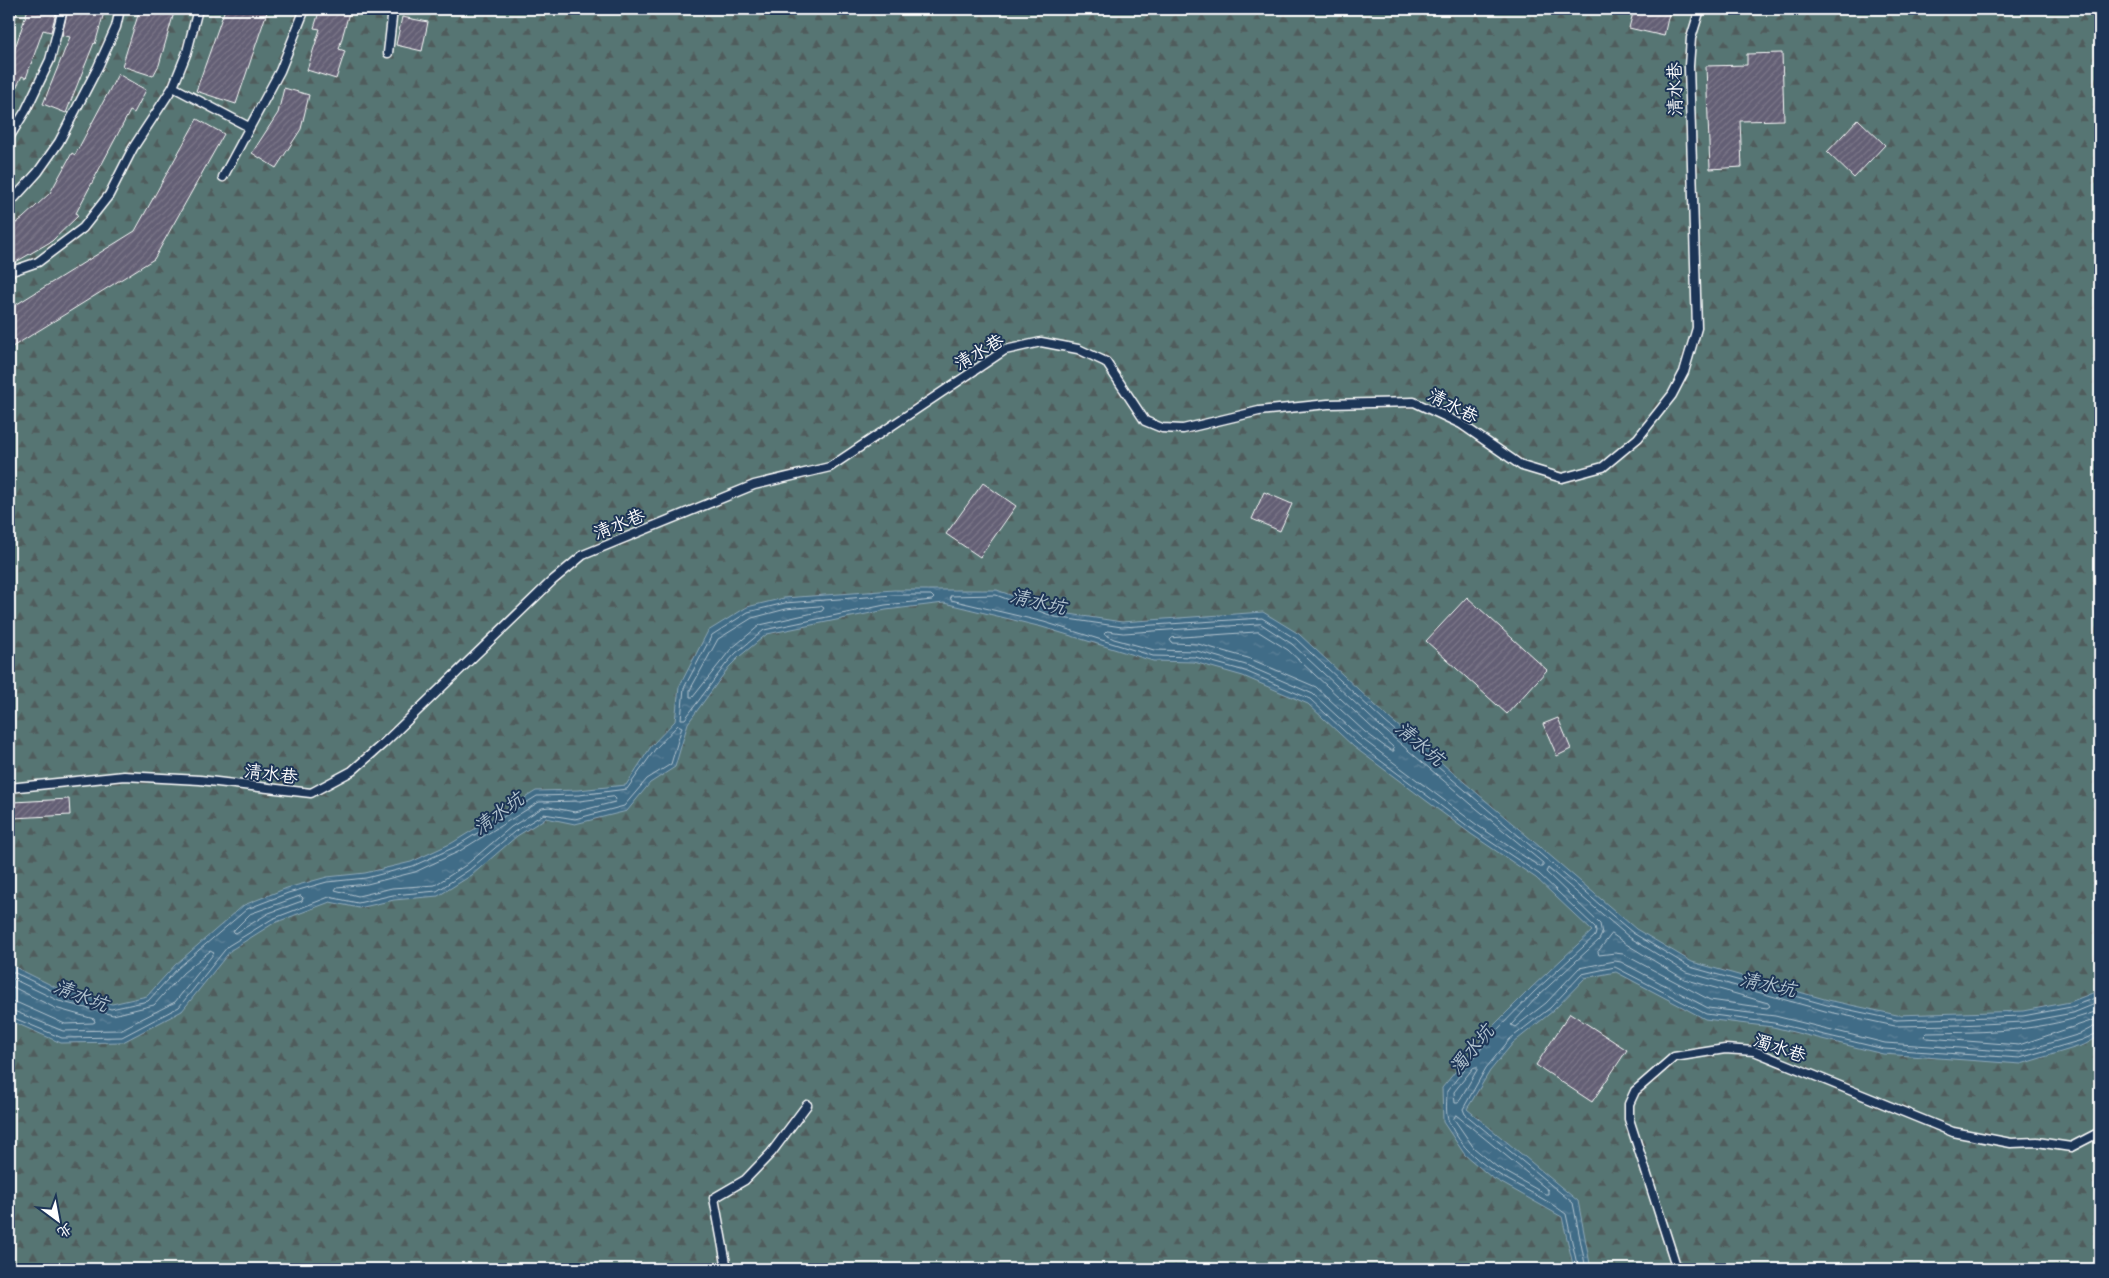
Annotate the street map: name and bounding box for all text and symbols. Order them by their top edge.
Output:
street label: 清水巷 [1664,62,1686,116]
street label: 清水巷 [950,329,1008,375]
street label: 清水巷 [1424,384,1482,428]
street label: 清水巷 [590,504,648,544]
water label: 清水坑 [1008,584,1070,620]
water label: 清水坑 [1390,716,1450,772]
street label: 清水巷 [243,760,299,788]
water label: 清水坑 [468,786,530,839]
water label: 清水坑 [1738,967,1800,1002]
water label: 清水坑 [50,975,113,1017]
water label: 濁水坑 [1444,1019,1500,1079]
street label: 濁水巷 [1751,1029,1809,1067]
north arrow [32,1196,82,1246]
text: 北 [54,1220,75,1242]

